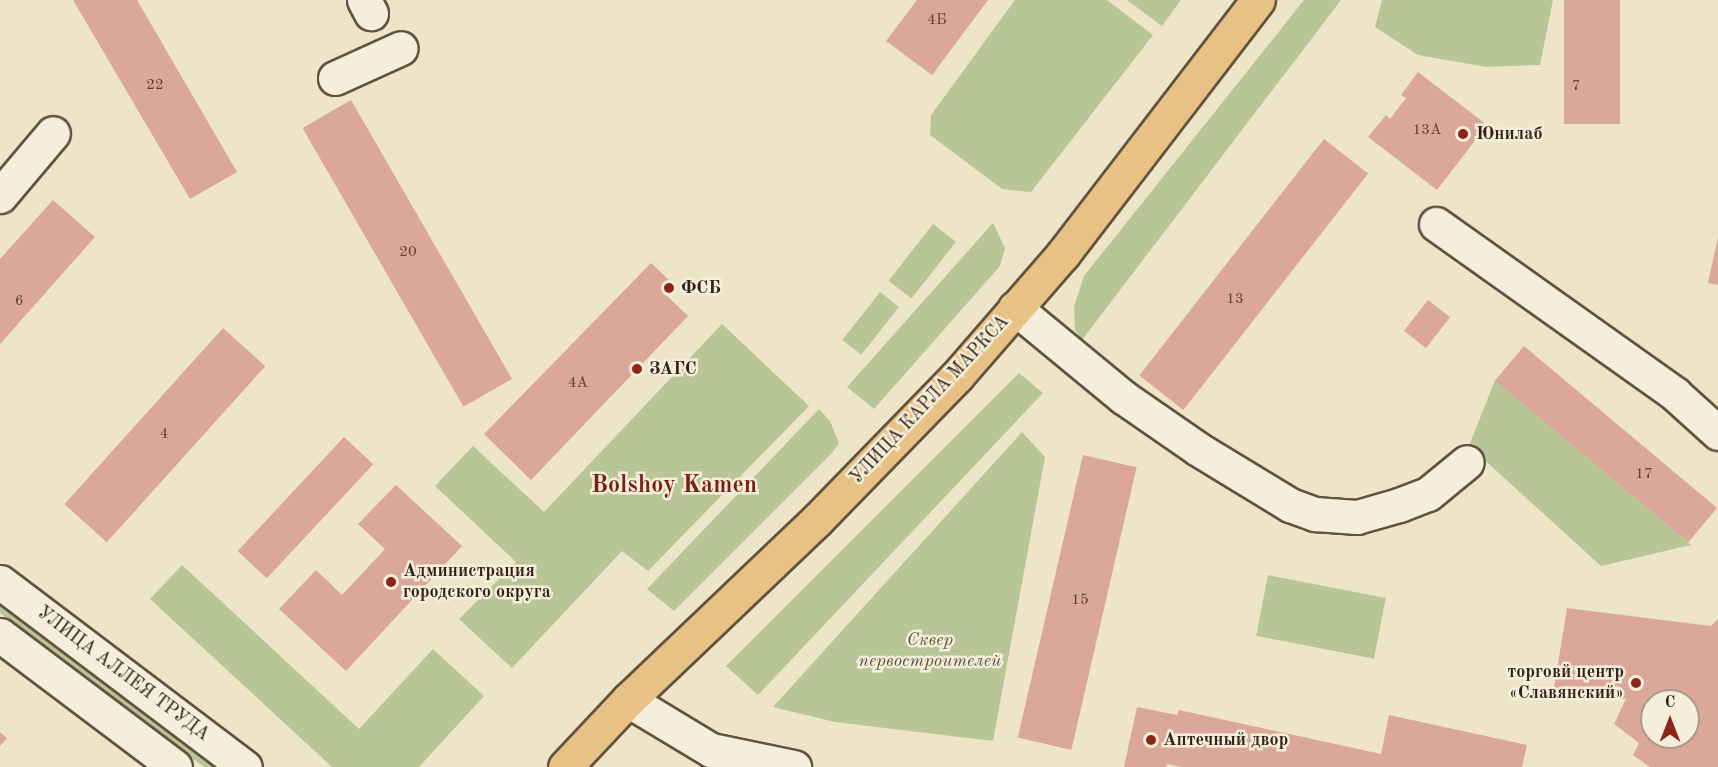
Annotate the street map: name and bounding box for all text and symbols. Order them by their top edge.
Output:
house number: 4Б [927,12,947,30]
house number: 22 [146,77,164,95]
house number: 7 [1572,78,1580,96]
house number: 13А [1413,122,1441,140]
place label: Юнилаб [1476,123,1543,145]
marker: Юнилаб [1454,125,1472,143]
house number: 20 [399,244,417,262]
place label: ФСБ [681,277,721,299]
marker: ФСБ [662,281,676,295]
house number: 13 [1226,291,1244,309]
house number: 6 [15,293,23,311]
street label: УЛИЦА КАРЛА МАРКСА [846,311,1014,489]
place label: ЗАГС [649,358,697,380]
marker: ЗАГС [630,362,644,376]
house number: 4А [568,375,588,393]
house number: 4 [160,426,168,444]
house number: 17 [1635,466,1653,484]
district label: Bolshoy Kamen [591,473,757,501]
place label: Администрация городского округа [403,561,551,604]
marker: Администрация городского округа [384,575,398,589]
house number: 15 [1071,592,1089,610]
street label: УЛИЦА АЛЛЕЯ ТРУДА [33,602,213,746]
park label: Сквер первостроителей [859,630,1001,672]
place label: торговй центр «Славянский» [1508,662,1624,704]
marker: торговй центр «Славянский» [1629,676,1643,690]
north arrow [1640,689,1700,749]
text: С [1665,695,1675,711]
place label: Аптечный двор [1163,729,1288,751]
marker: Аптечный двор [1144,733,1158,747]

